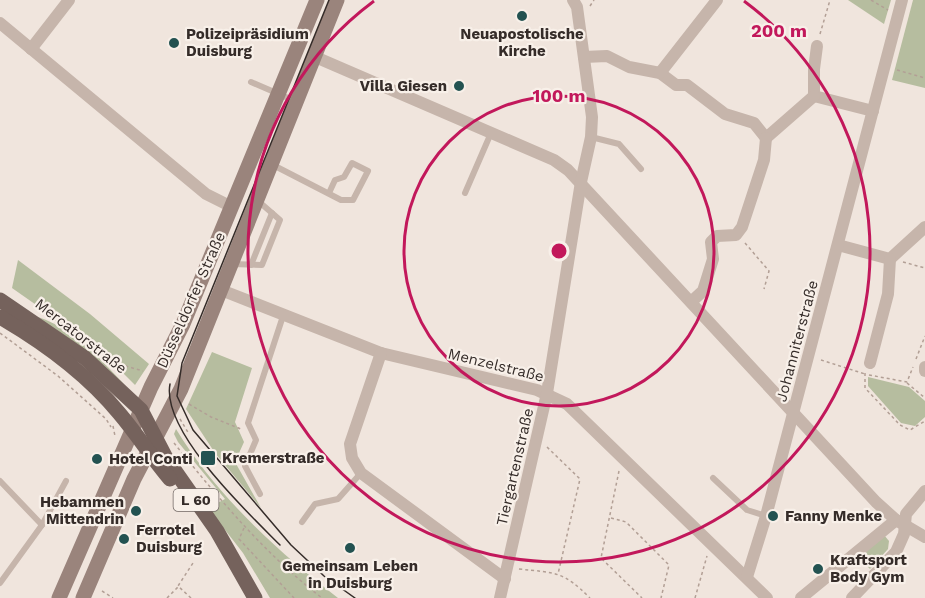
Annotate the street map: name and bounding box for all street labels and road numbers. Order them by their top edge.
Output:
street label: Düsseldorfer Straße [153,229,229,371]
street label: Johanniterstraße [772,278,822,404]
street label: Mercatorstraße [32,295,130,377]
street label: Menzelstraße [446,344,546,386]
street label: Tiergartenstraße [493,406,537,528]
road number: L 60 [174,489,218,511]

